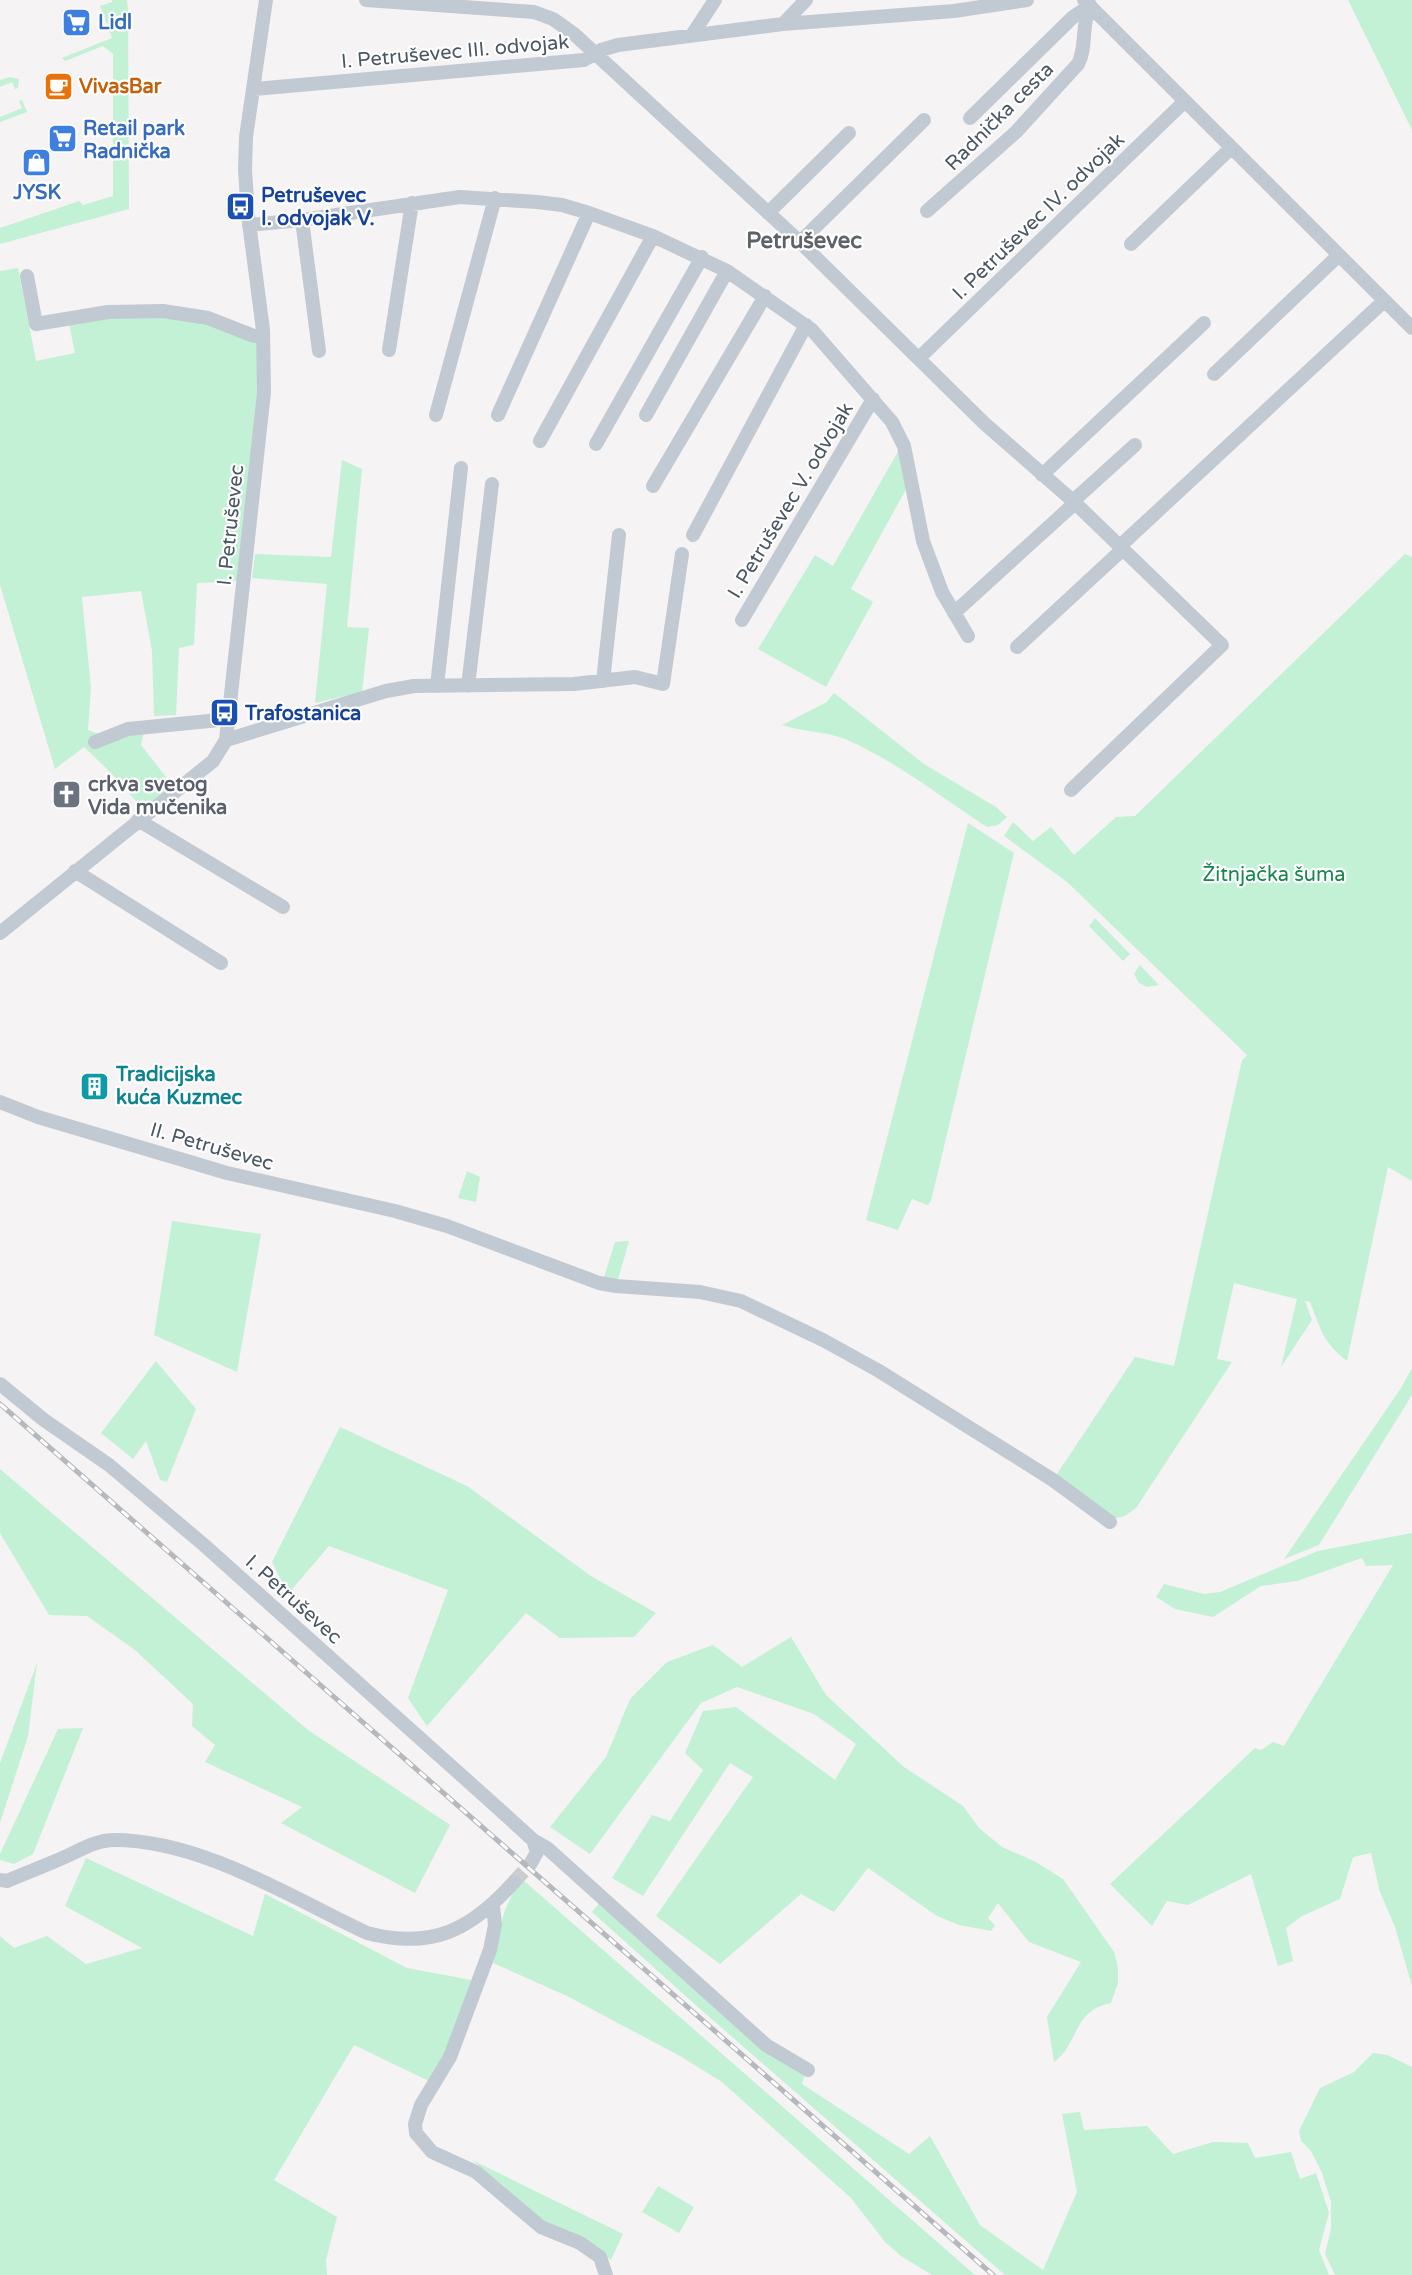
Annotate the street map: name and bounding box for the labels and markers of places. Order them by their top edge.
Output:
supermarket icon: Lidl [61,6,93,38]
place label: Lidl [98,11,132,35]
cafe icon: VivasBar [42,70,74,102]
place label: VivasBar [79,75,162,99]
place label: Retail park Radnička [83,117,185,164]
supermarket icon: Retail park Radnička [46,123,78,155]
shop icon: JYSK [21,146,53,178]
place label: JYSK [12,181,61,205]
place label: Petruševec I. odvojak V. [261,184,375,231]
bus stop icon: Petruševec I. odvojak V. [224,190,256,222]
bus stop icon: Trafostanica [208,697,240,729]
place label: Trafostanica [244,702,361,726]
place label: crkva svetog Vida mučenika [88,773,227,820]
church icon: crkva svetog Vida mučenika [51,779,83,811]
place label: Tradicijska kuća Kuzmec [115,1063,242,1110]
building icon: Tradicijska kuća Kuzmec [79,1070,111,1102]

